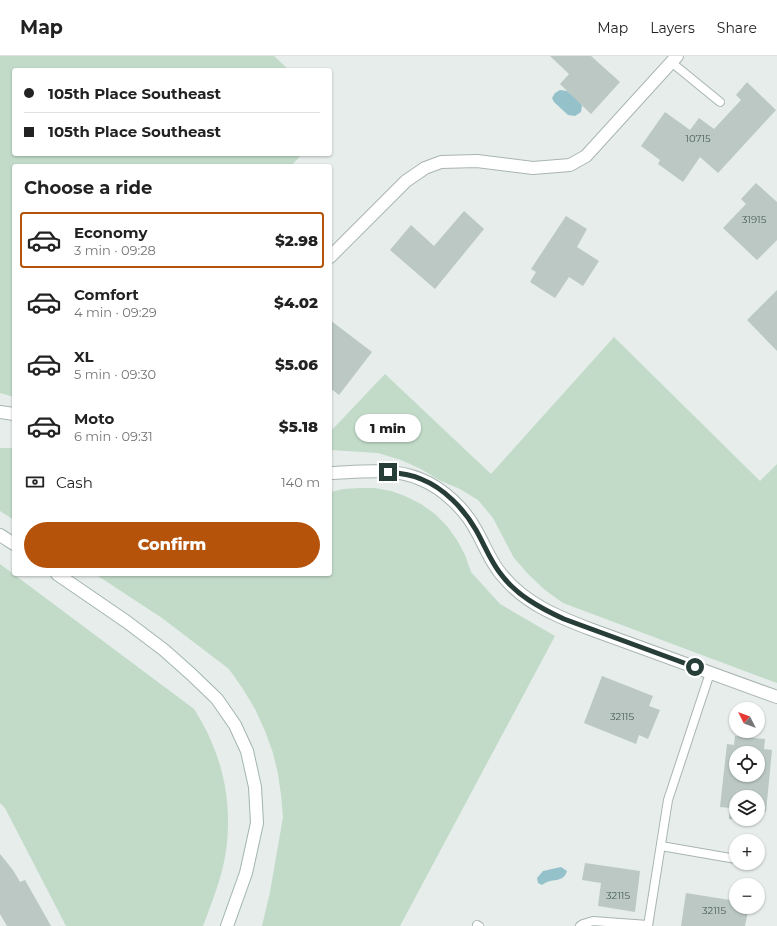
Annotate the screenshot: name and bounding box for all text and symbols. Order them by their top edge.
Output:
text: Map [20,16,63,39]
text: Map [597,19,628,37]
text: Layers [650,19,695,37]
text: Share [717,19,757,37]
text: 105th Place Southeast [48,84,221,103]
text: 105th Place Southeast [48,122,221,141]
house number: 10715 [685,132,711,145]
text: Choose a ride [24,177,152,199]
house number: 31915 [742,213,767,226]
icon: car [26,222,62,258]
text: Economy [74,223,147,242]
text: $2.98 [275,231,318,250]
text: 3 min · 09:28 [74,242,156,258]
icon: car [26,284,62,320]
text: Comfort [74,285,139,304]
text: $4.02 [274,293,318,312]
text: 4 min · 09:29 [74,304,157,320]
icon: car [26,346,62,382]
text: XL [74,347,93,366]
text: $5.06 [275,355,318,374]
text: 5 min · 09:30 [74,366,156,382]
icon: car [26,408,62,444]
text: Moto [74,409,114,428]
callout: 1 min [355,414,421,442]
text: $5.18 [279,417,318,436]
text: 1 min [370,420,406,436]
text: 6 min · 09:31 [74,428,153,444]
route end [379,463,397,481]
icon: cash [24,471,46,493]
text: Cash [56,473,93,492]
text: 140 m [281,474,320,490]
button: Confirm [24,522,320,568]
route start [686,658,704,676]
north arrow [729,702,765,738]
map controls [729,702,765,914]
house number: 32115 [610,710,634,723]
button: locate [729,746,765,782]
button: layers [729,790,765,826]
button: + [729,834,765,870]
button: − [729,878,765,914]
house number: 32115 [606,889,630,902]
house number: 32115 [702,904,726,917]

